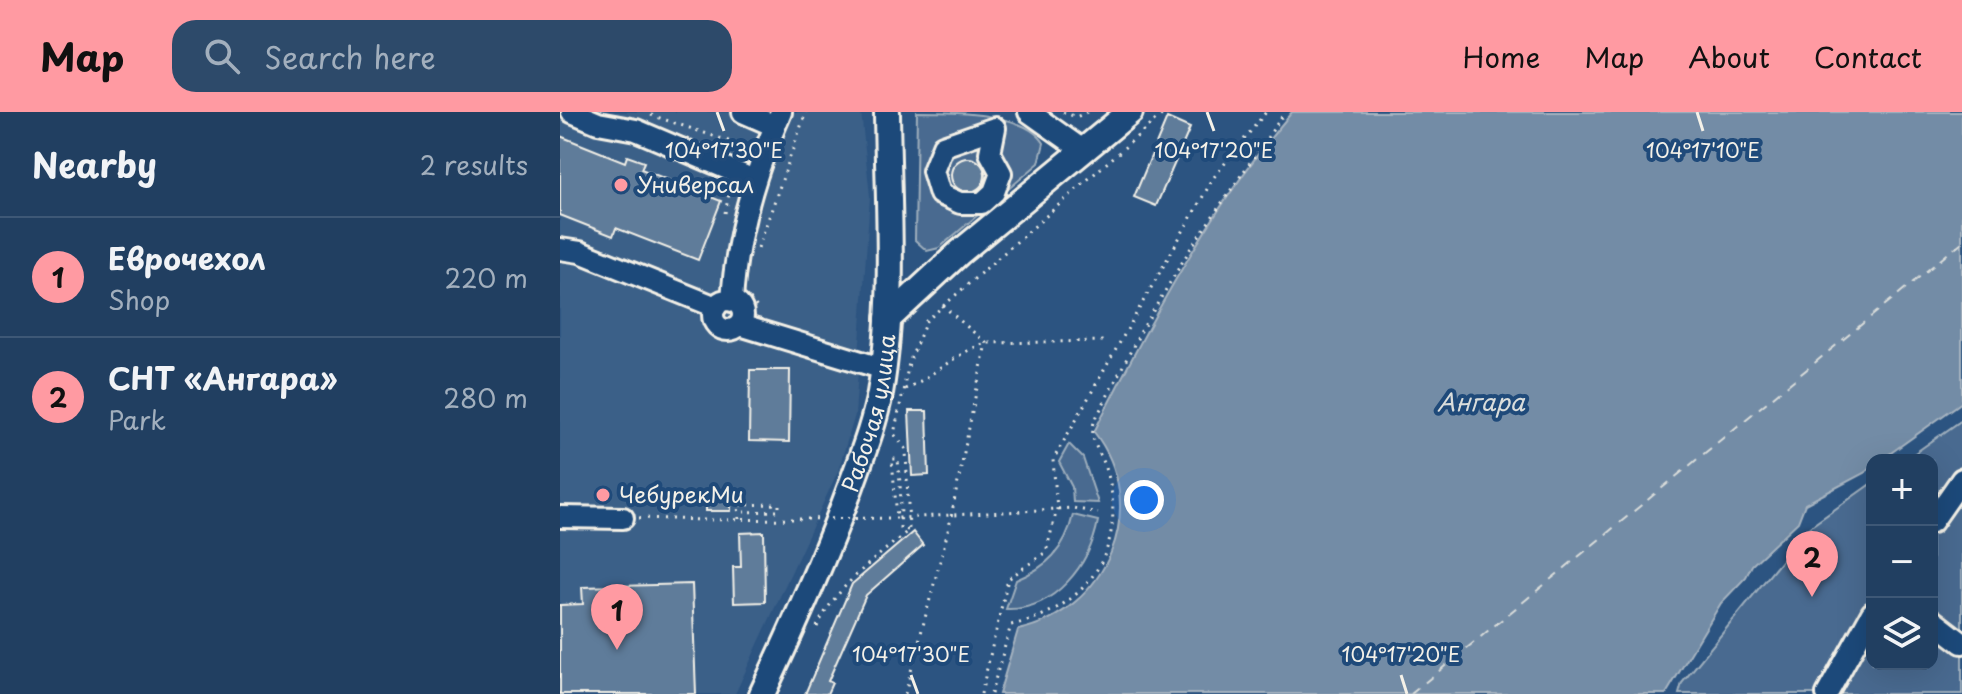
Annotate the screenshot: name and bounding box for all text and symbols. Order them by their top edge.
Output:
search box [172,20,732,92]
text: Map [40,28,124,85]
icon: search [200,34,244,78]
text: Search here [264,34,436,79]
text: Home [1462,35,1540,78]
text: Map [1584,35,1644,78]
text: About [1688,35,1770,78]
text: Contact [1814,35,1922,78]
text: 104°17'30"E [665,135,783,165]
text: 104°17'20"E [1155,135,1273,165]
text: 104°17'10"E [1646,135,1760,165]
text: Nearby [32,138,157,190]
text: 2 results [420,145,528,184]
place label: Универсал [637,167,754,200]
marker: Универсал [612,176,630,194]
text: Еврочехол [108,235,266,280]
text: 1 [52,258,64,297]
text: 220 m [444,258,528,297]
text: Shop [108,280,170,319]
street label: Рабочая улица [832,333,902,496]
text: СНТ «Ангара» [108,355,338,400]
text: 2 [49,378,67,417]
text: 280 m [443,378,528,417]
water label: Ангара [1437,383,1526,419]
text: Park [108,400,166,439]
map controls [1866,454,1938,670]
button: + [1866,454,1938,526]
place label: ЧебурекМи [619,477,744,510]
your location [1124,480,1164,520]
marker: ЧебурекМи [594,486,612,504]
button: − [1866,526,1938,598]
pin: 2 [1786,531,1838,597]
pin: 1 [591,584,643,650]
button: layers [1866,598,1938,670]
text: 104°17'30"E [852,639,970,669]
text: 104°17'20"E [1342,639,1460,669]

